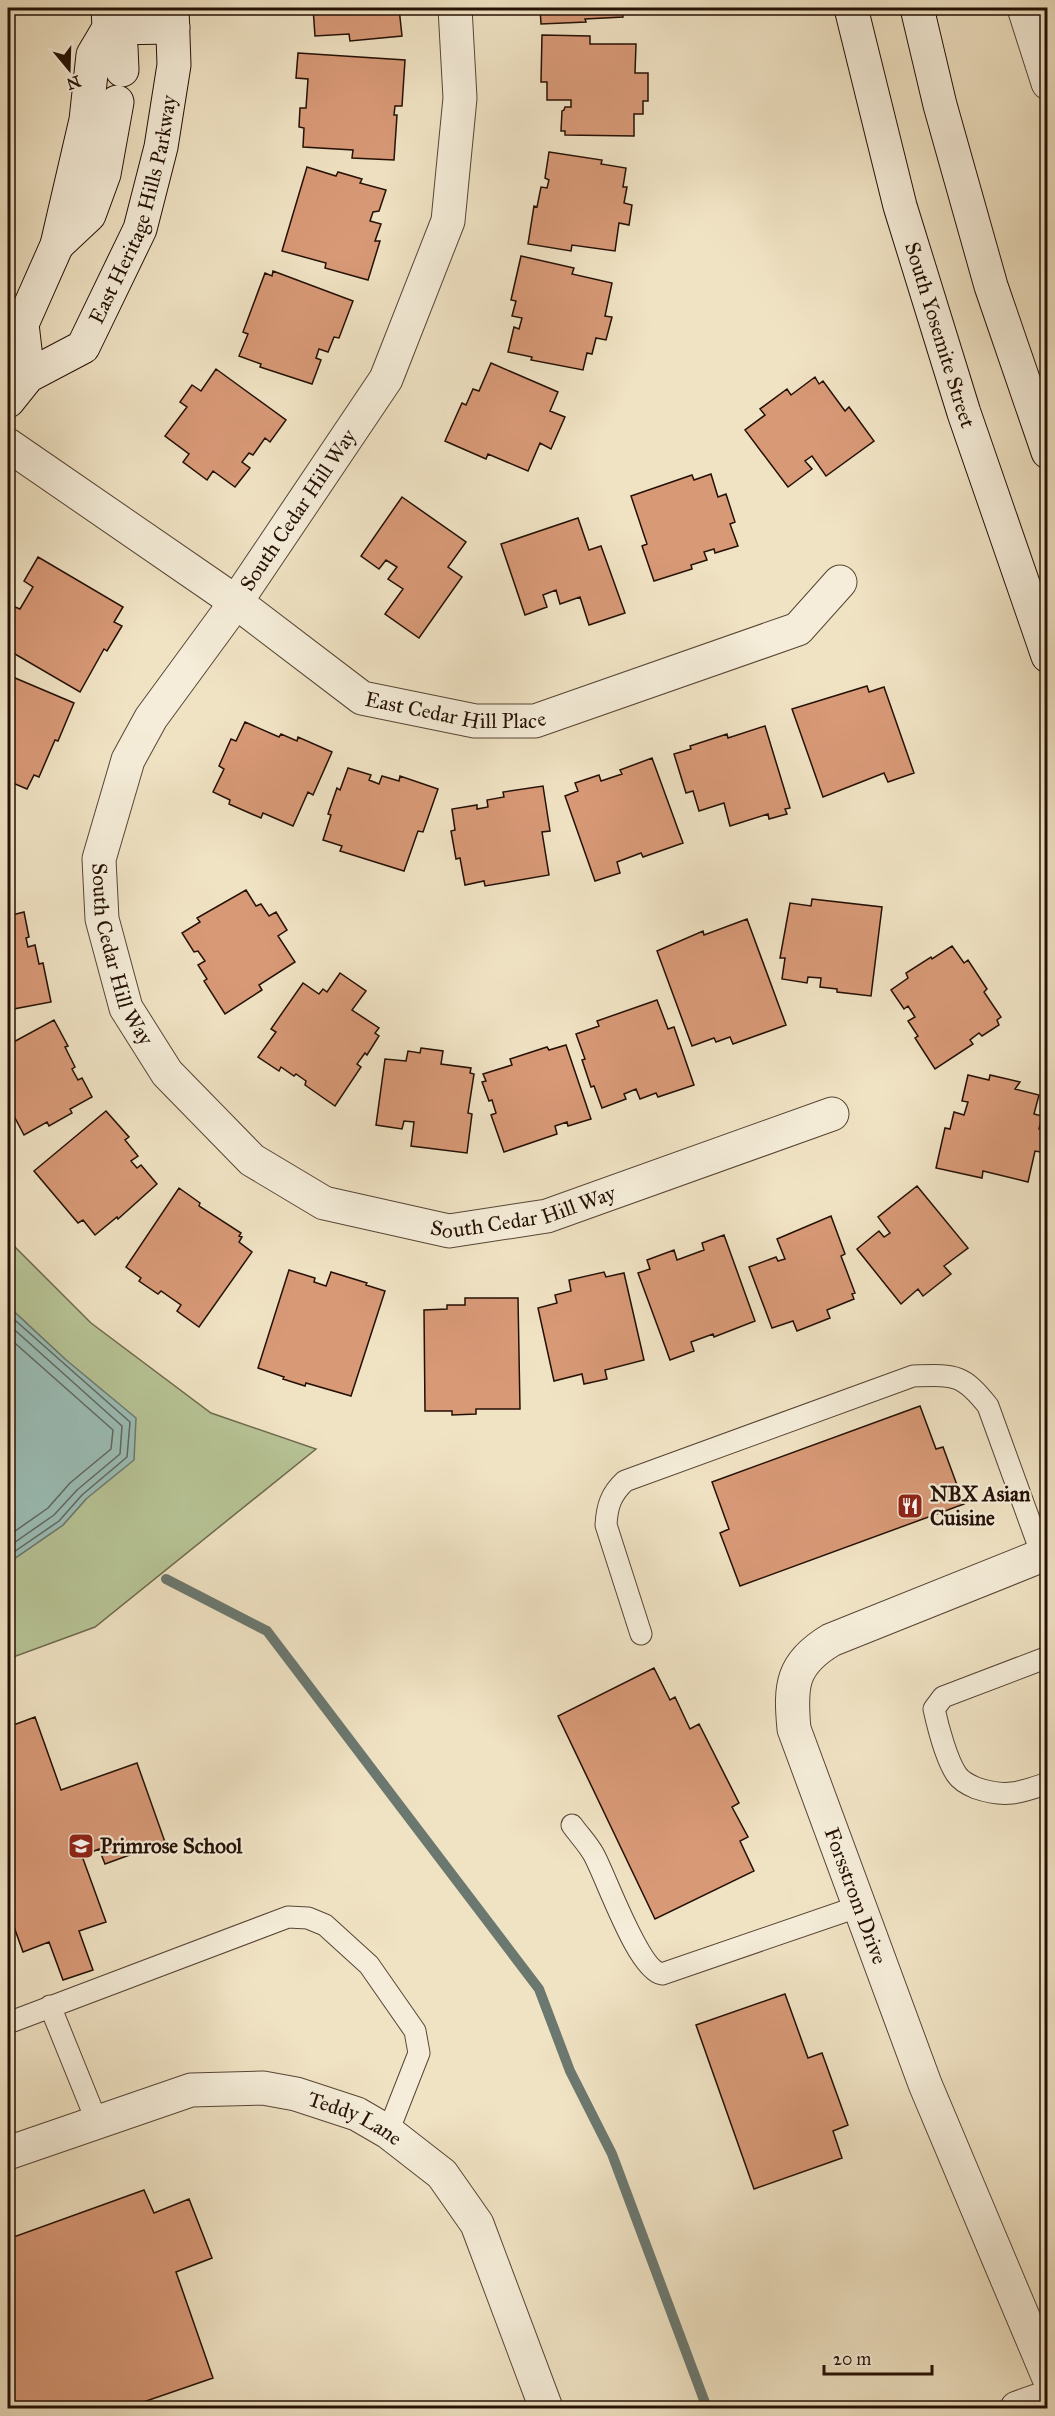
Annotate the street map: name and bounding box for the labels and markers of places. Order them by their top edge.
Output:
place label: NBX Asian Cuisine [930,1481,1031,1531]
restaurant icon: NBX Asian Cuisine [895,1491,925,1521]
school or university icon: Primrose School [66,1831,96,1861]
place label: Primrose School [100,1833,244,1859]

